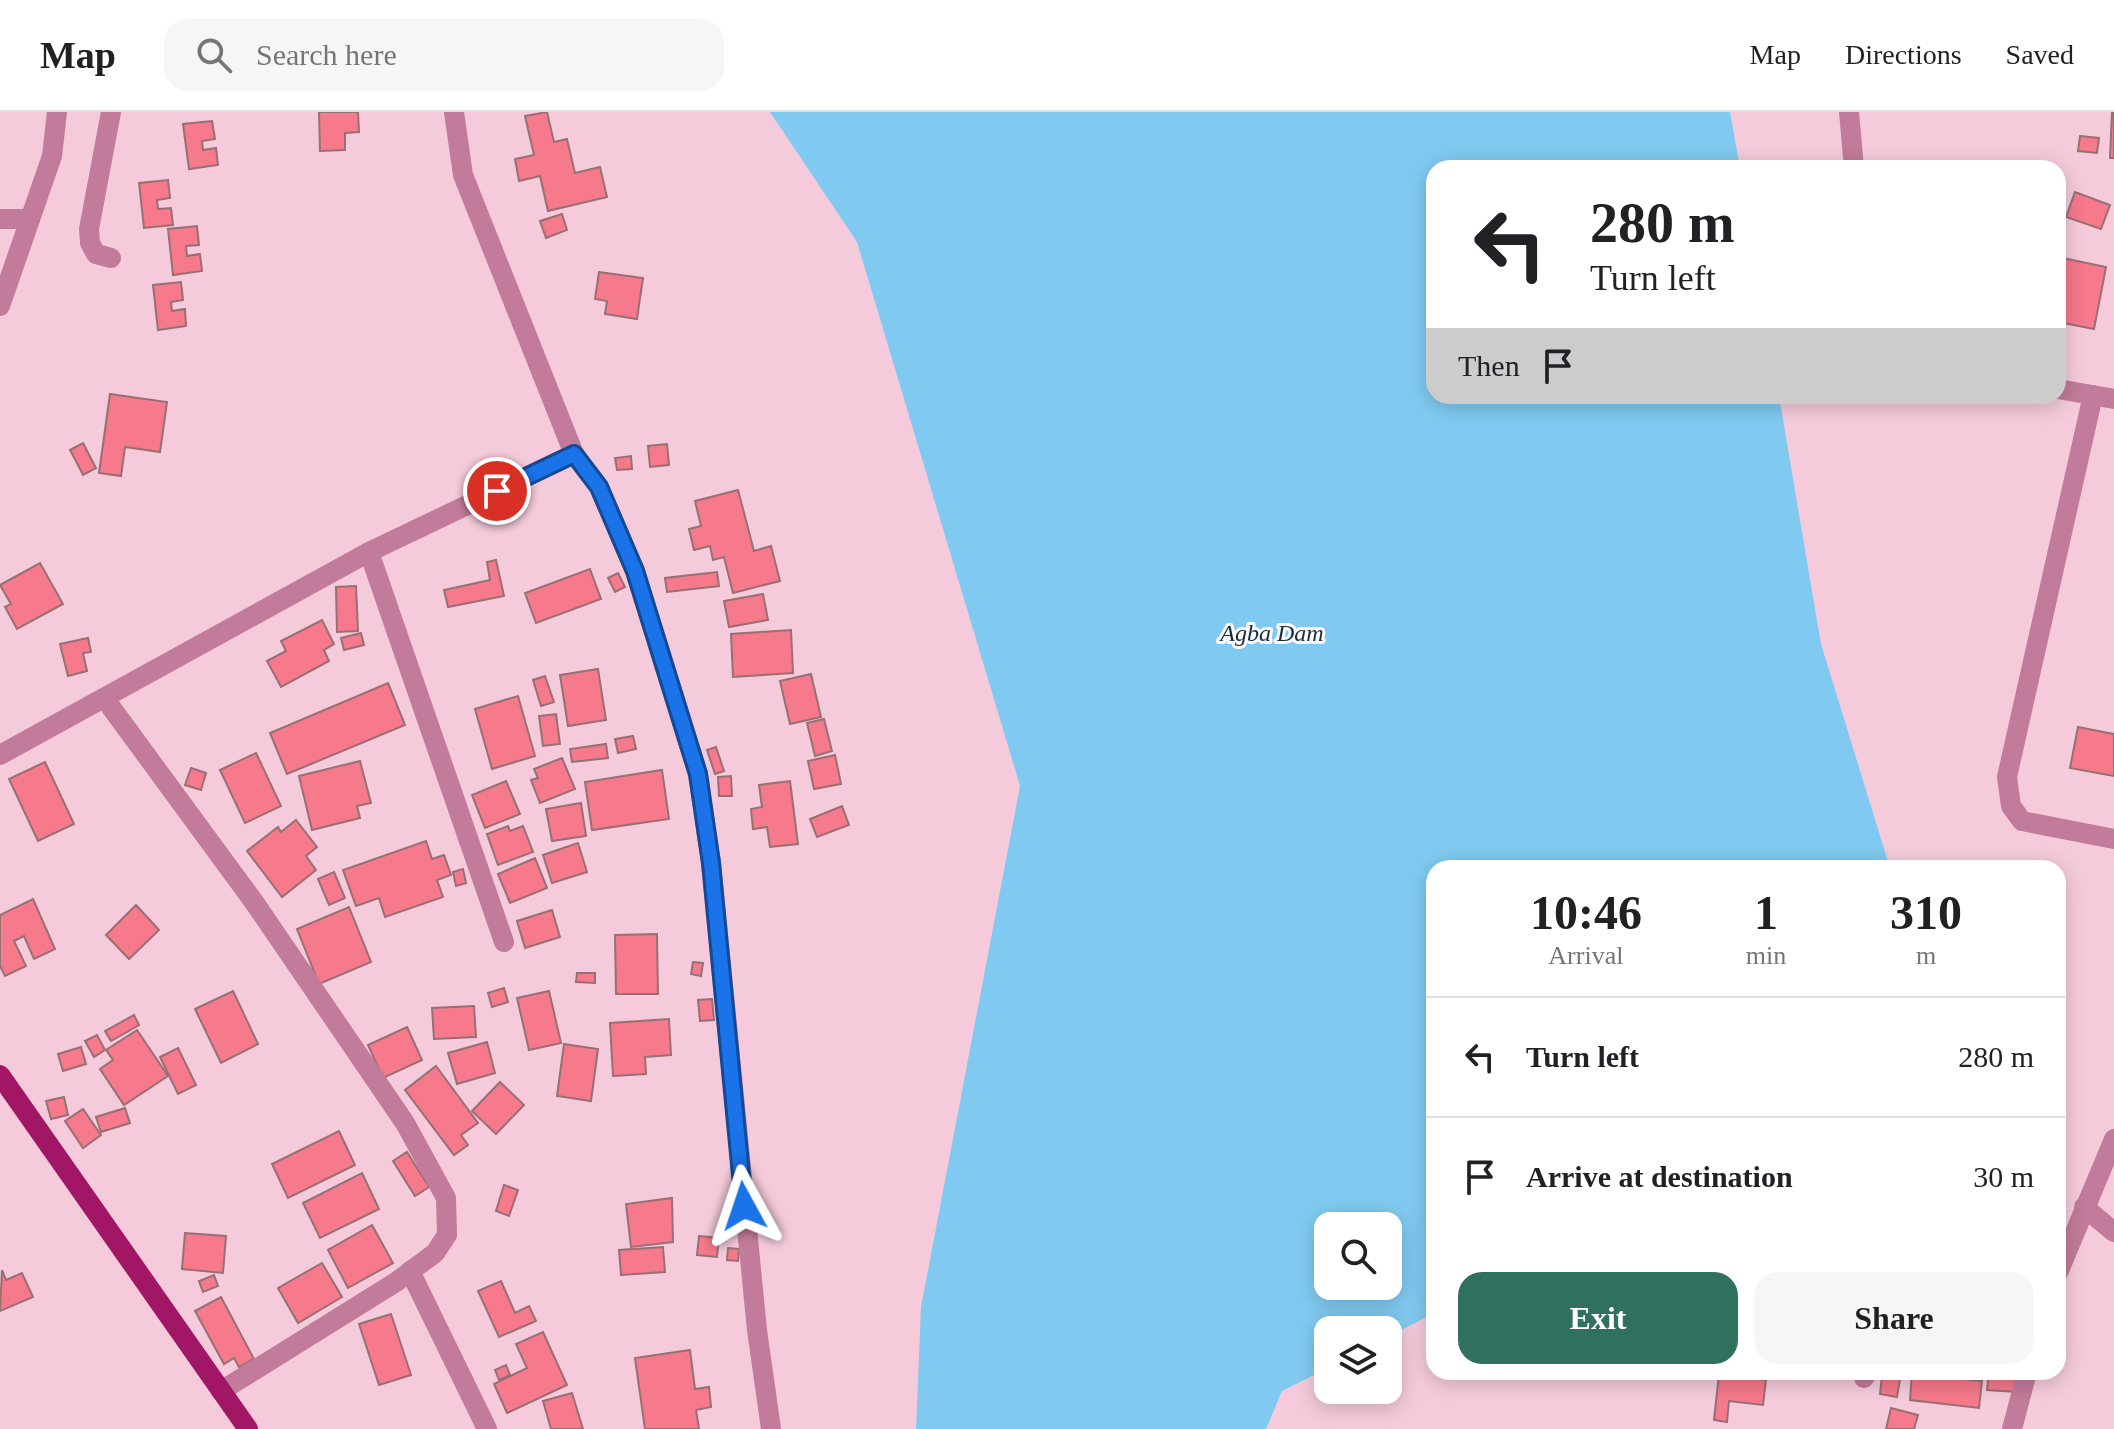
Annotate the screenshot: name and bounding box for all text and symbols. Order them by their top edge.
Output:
search box [164,19,724,91]
icon: search [192,33,236,77]
text: Map [40,34,116,76]
text: Search here [256,38,397,71]
text: Map [1750,39,1801,70]
text: Directions [1845,39,1962,70]
text: Saved [2006,39,2074,70]
icon: left [1458,192,1562,296]
text: 280 m [1590,192,1735,254]
text: Turn left [1590,258,1716,298]
icon: arrive [1536,344,1580,388]
text: Then [1458,349,1520,382]
pin [463,457,531,525]
icon: arrive [475,469,519,513]
water label: Agba Dam [1218,620,1324,646]
text: 10:46 [1530,886,1642,939]
text: 1 [1754,886,1778,939]
text: 310 [1890,886,1962,939]
text: Arrival [1548,941,1623,970]
text: min [1746,941,1786,970]
text: m [1916,941,1936,970]
icon: left [1458,1035,1502,1079]
text: Turn left [1526,1040,1639,1073]
text: 280 m [1958,1040,2034,1073]
icon: arrive [1458,1155,1502,1199]
text: Arrive at destination [1526,1160,1793,1193]
text: 30 m [1973,1160,2034,1193]
position arrow [702,1164,786,1248]
map controls [1314,1212,1402,1404]
button: search [1314,1212,1402,1300]
button: Exit [1458,1272,1738,1364]
button: Share [1754,1272,2034,1364]
button: layers [1314,1316,1402,1404]

